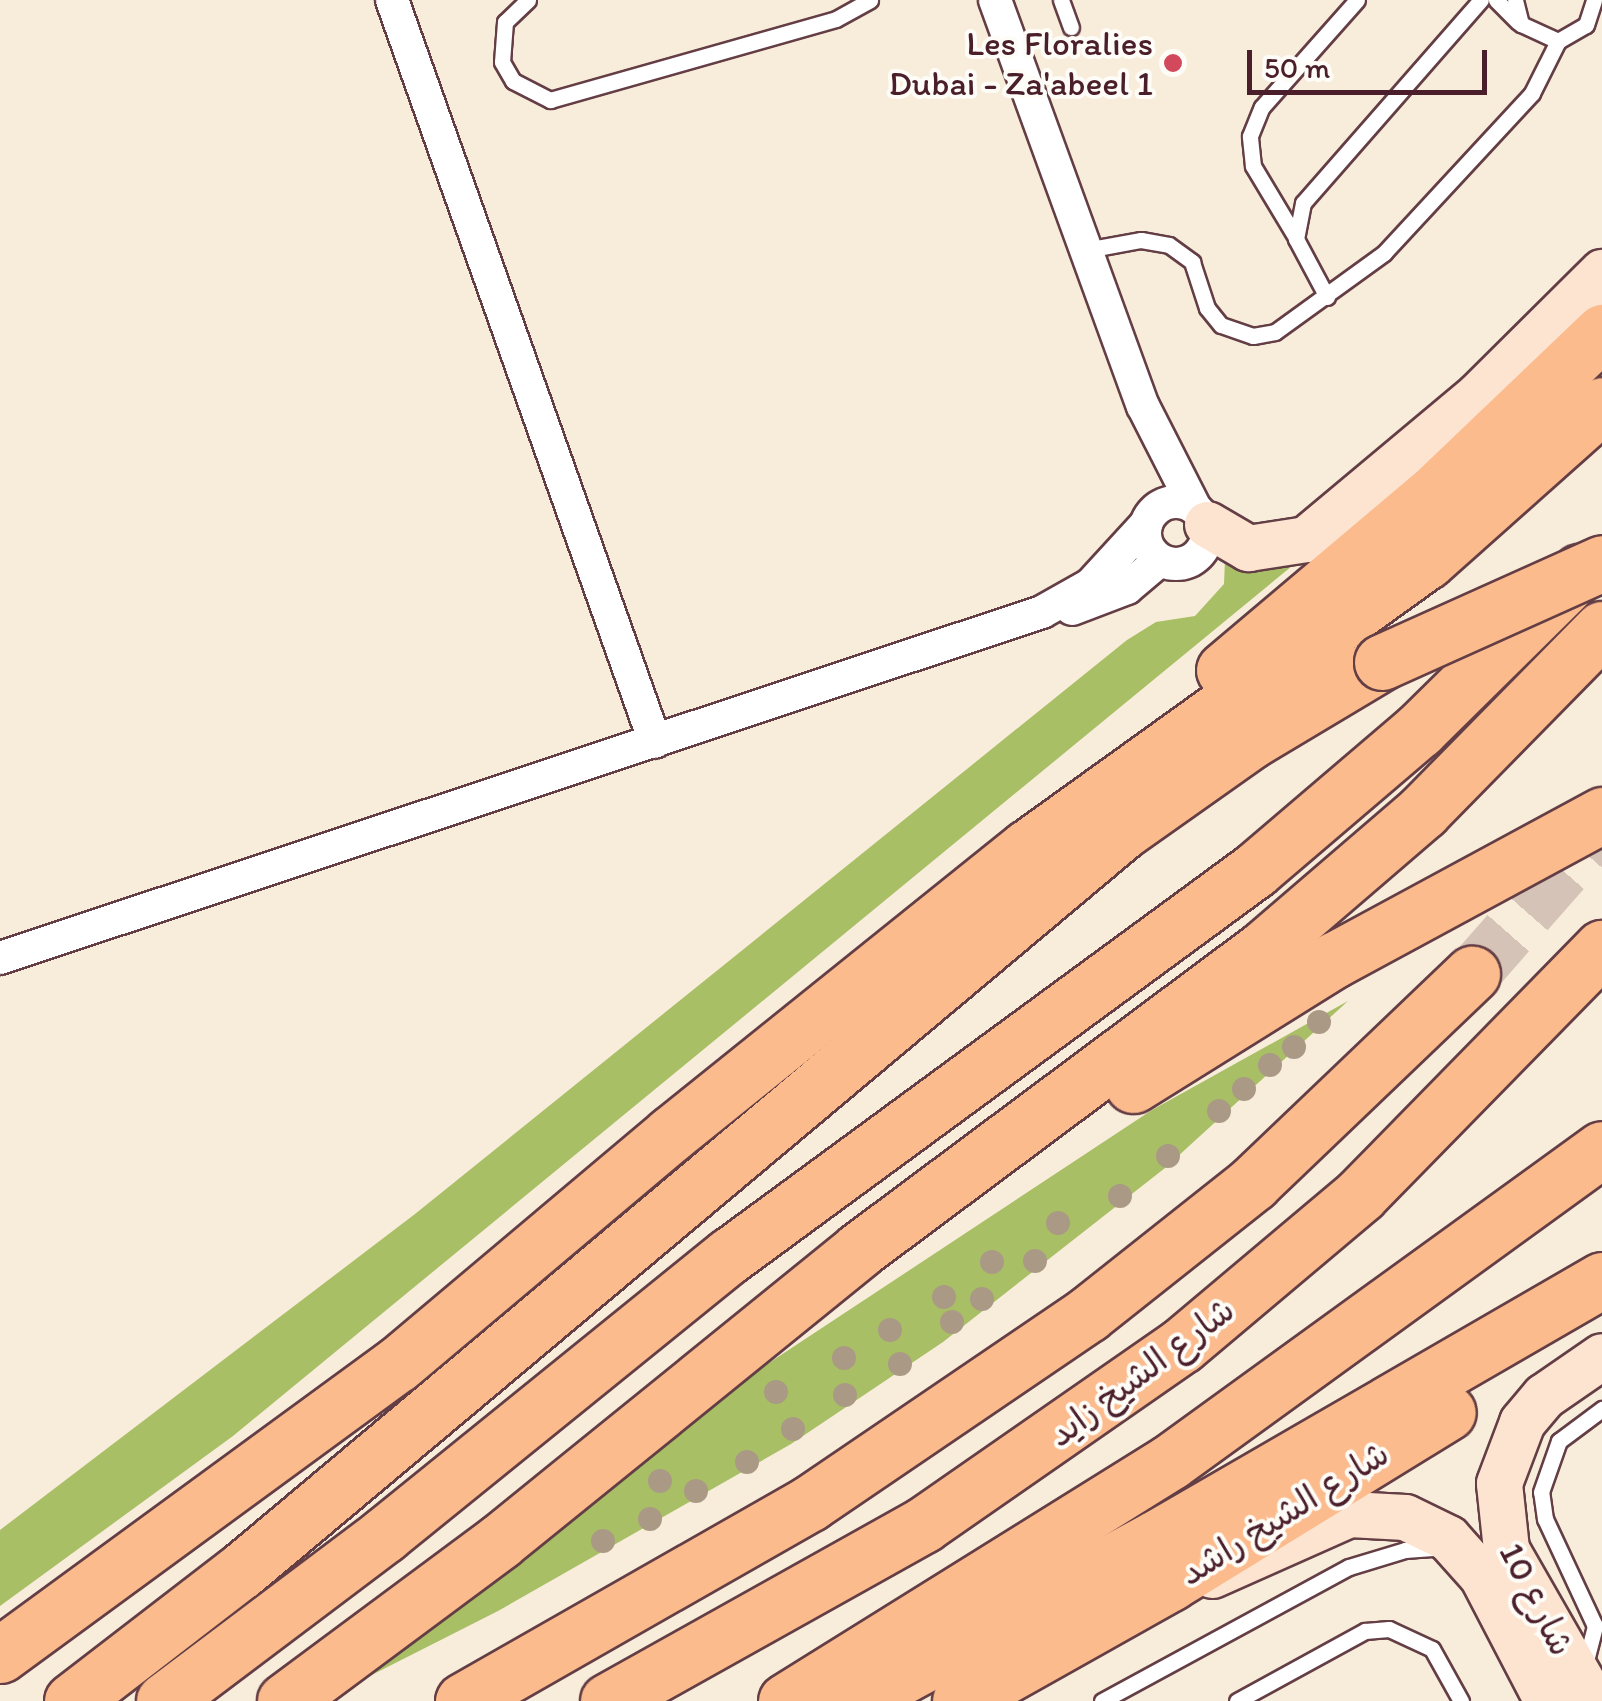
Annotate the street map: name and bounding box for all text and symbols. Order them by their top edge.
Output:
place label: Les Floralies Dubai - Za'abeel 1 [889,22,1153,104]
scale bar [1252,30,1492,92]
text: 50 m [1264,49,1330,86]
marker: Les Floralies Dubai - Za'abeel 1 [1162,52,1184,74]
street label: شارع الشيخ زايد [1040,1288,1242,1456]
street label: شارع الشيخ راشد [1172,1432,1396,1594]
street label: شارع 10 [1491,1535,1583,1663]

